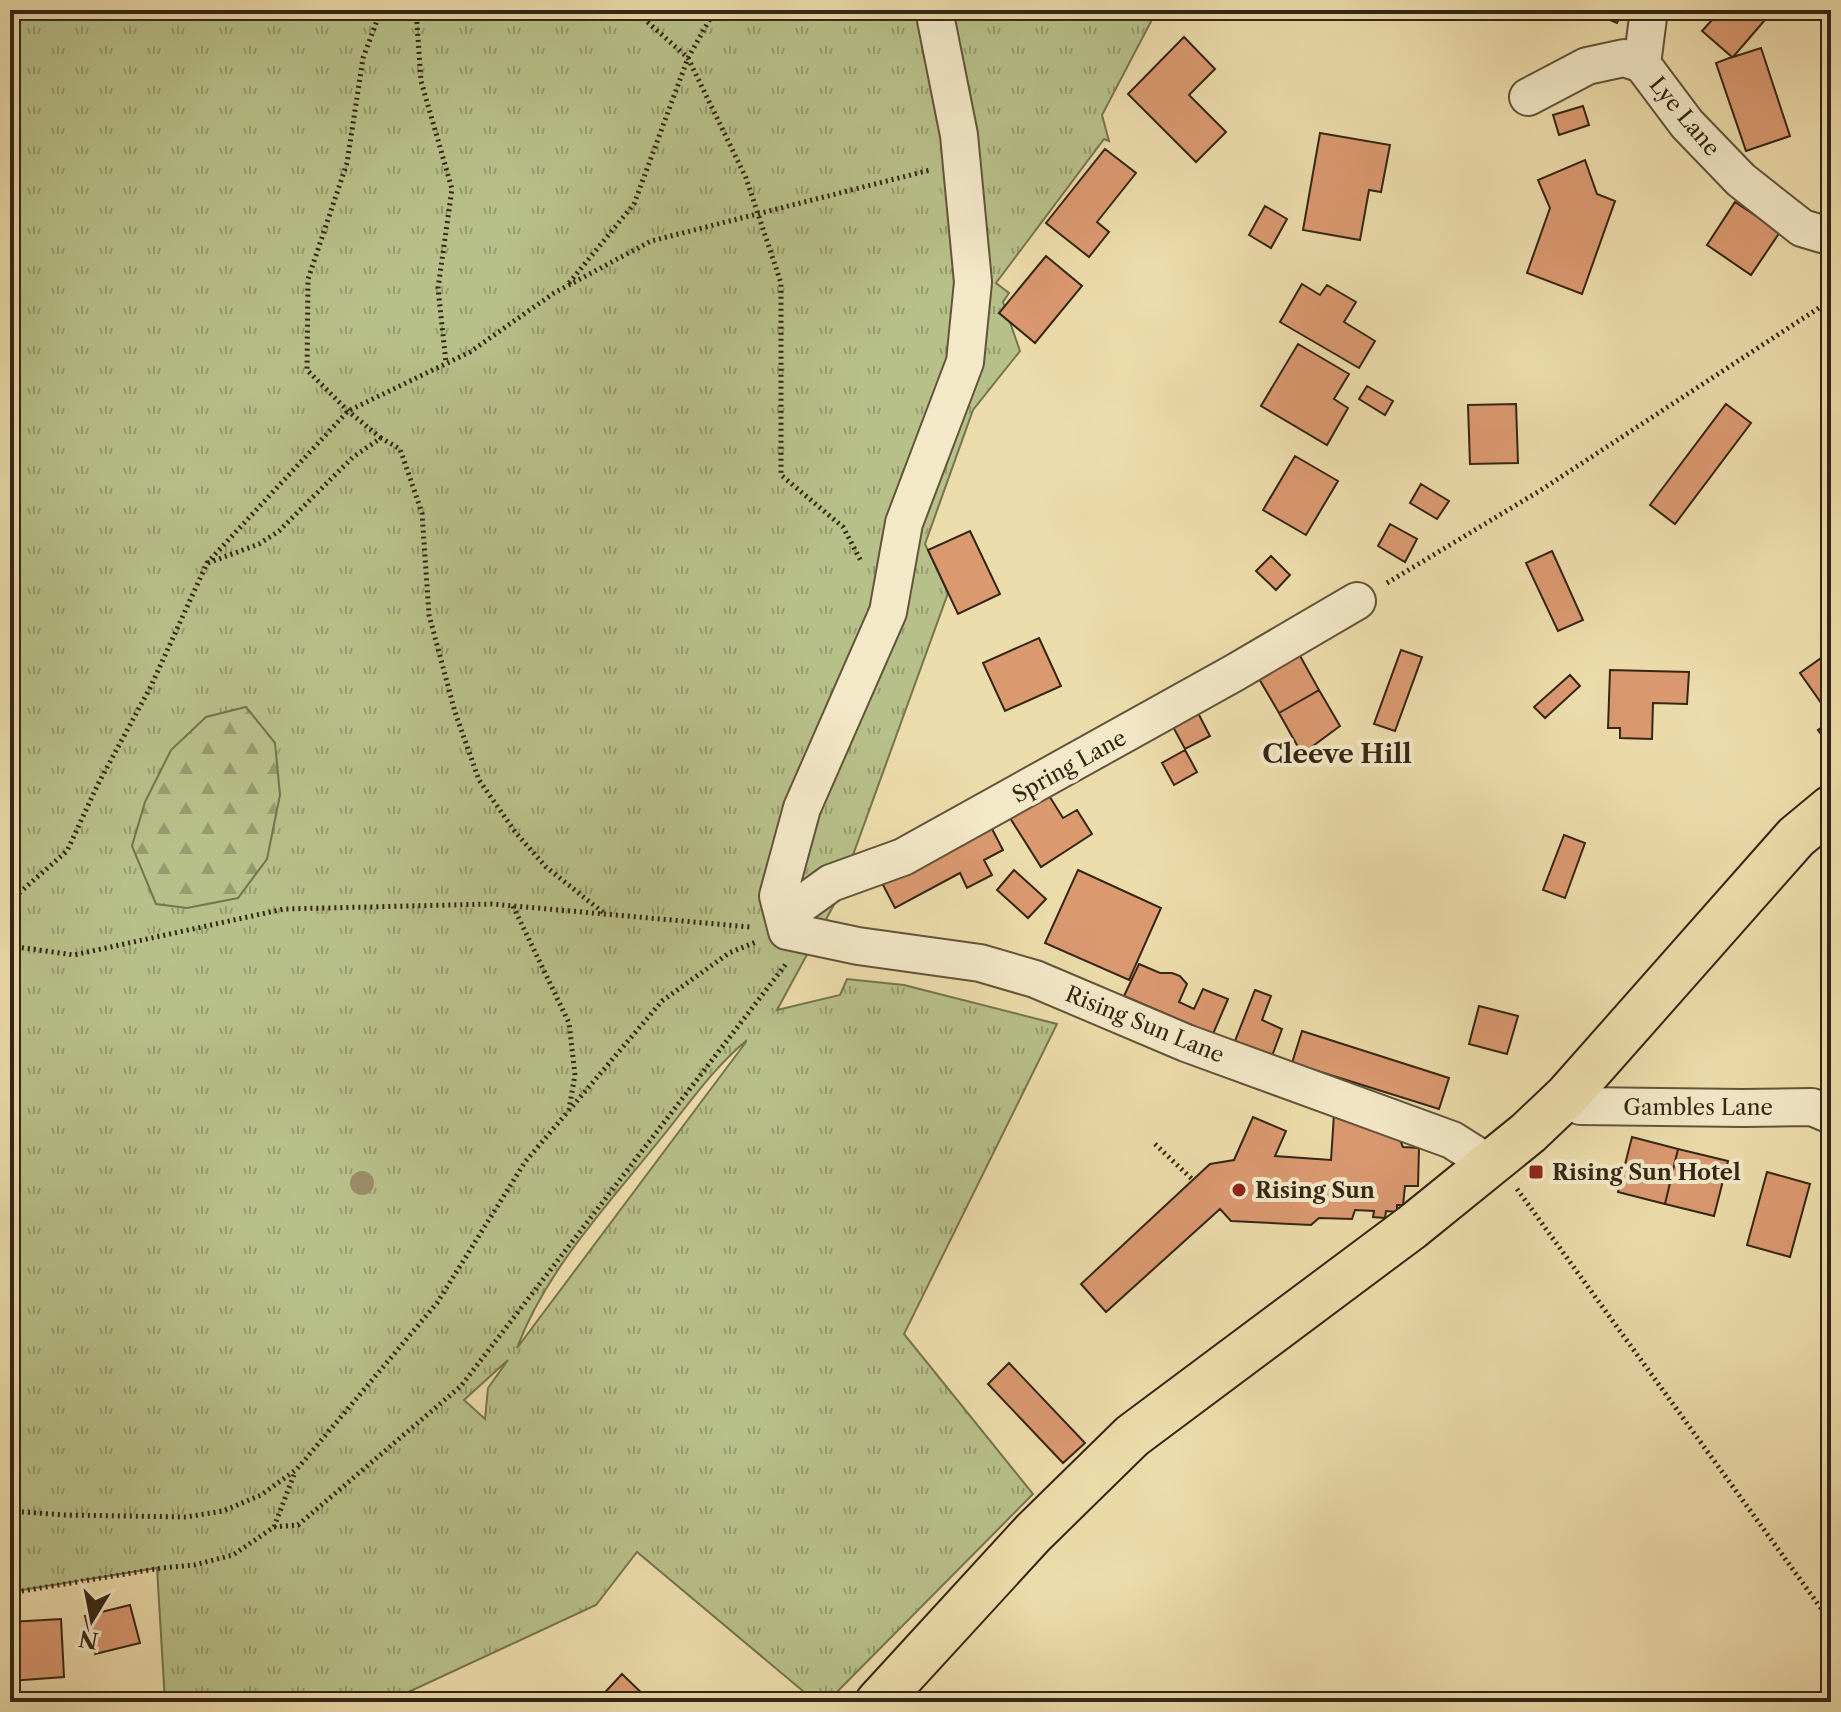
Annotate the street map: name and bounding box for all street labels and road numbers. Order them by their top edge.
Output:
street label: Lye Lane [1644,71,1726,161]
street label: Spring Lane [1008,724,1131,809]
street label: Rising Sun Lane [1062,980,1228,1069]
street label: Gambles Lane [1623,1094,1773,1121]

